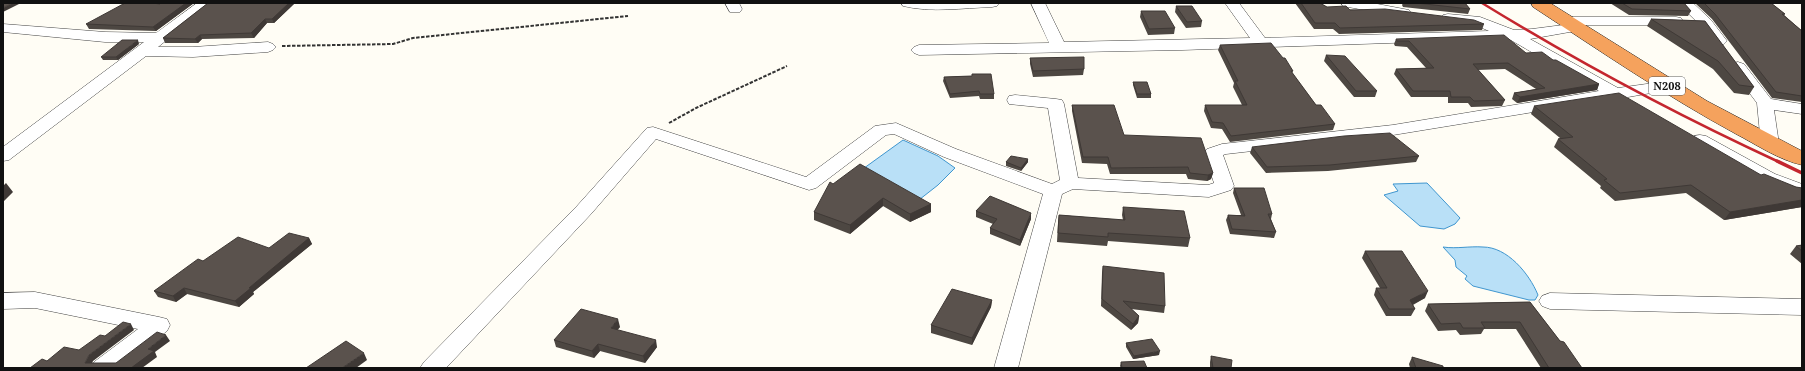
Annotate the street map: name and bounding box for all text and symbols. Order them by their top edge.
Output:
road number: N208 [1649,77,1685,95]

